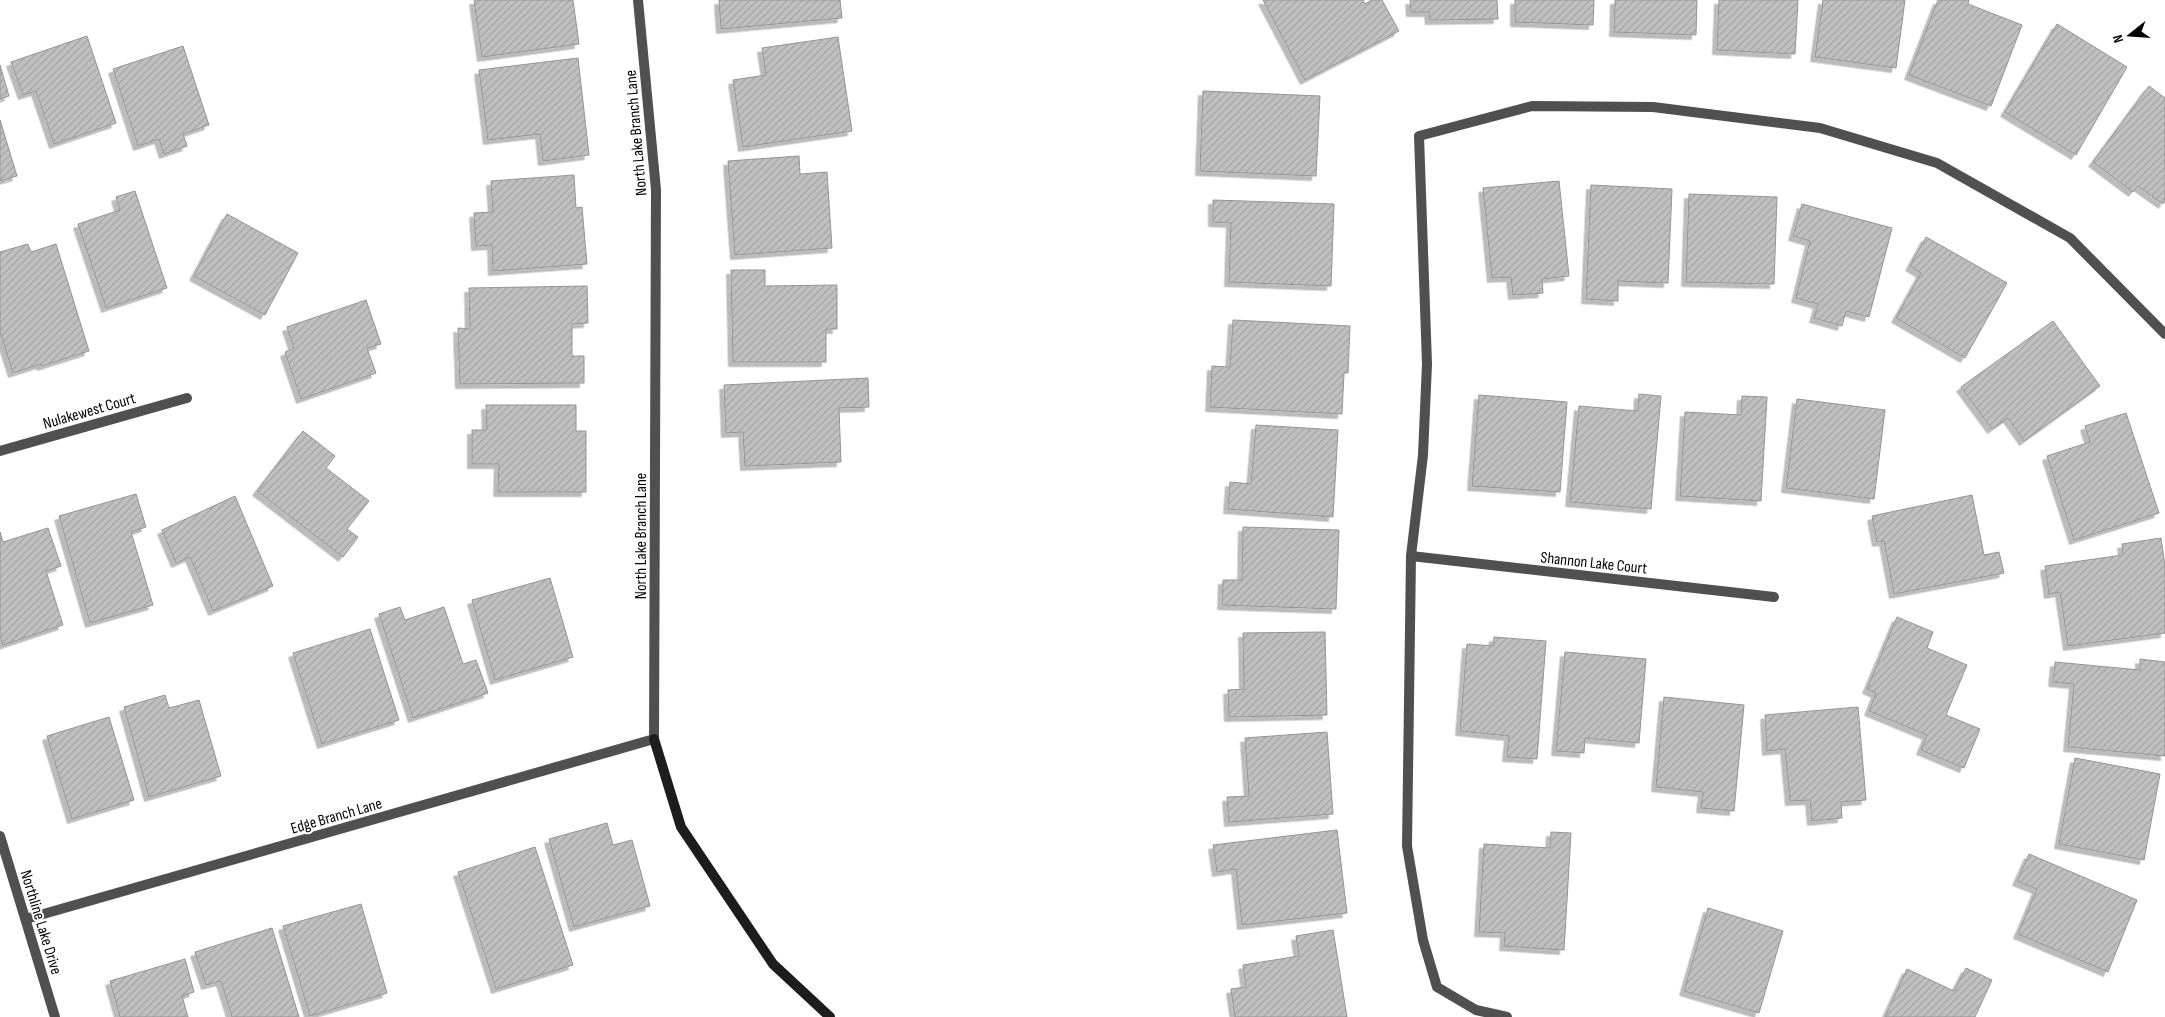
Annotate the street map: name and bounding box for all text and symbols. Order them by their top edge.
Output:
north arrow [2105,10,2155,60]
text: N [2109,33,2127,45]
street label: North Lake Branch Lane [622,69,651,197]
street label: Nulakewest Court [41,389,138,434]
street label: North Lake Branch Lane [632,473,651,599]
street label: Shannon Lake Court [1540,548,1648,579]
street label: Edge Branch Lane [289,794,384,839]
street label: Northline Lake Drive [16,868,65,977]

